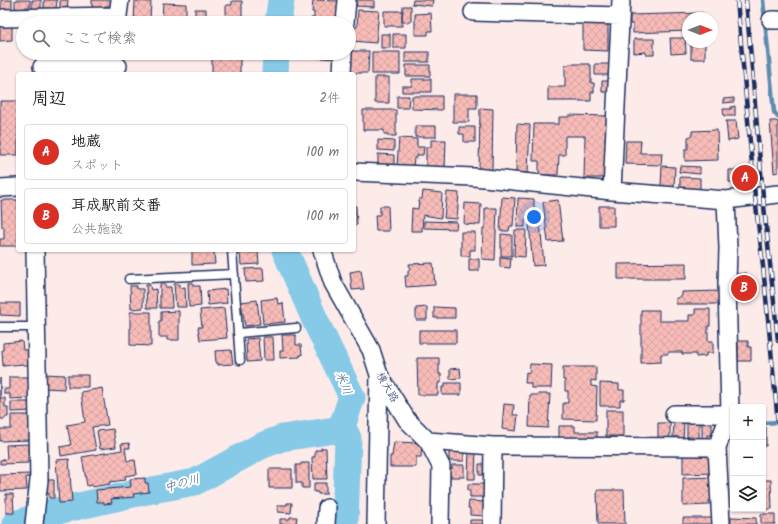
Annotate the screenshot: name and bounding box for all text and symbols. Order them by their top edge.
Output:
north arrow [682,12,718,48]
search box [16,16,356,60]
icon: search [30,27,52,49]
text: ここで検索 [62,27,137,51]
text: 周辺 [32,86,66,113]
text: 2件 [319,88,340,109]
text: 地蔵 [71,130,101,154]
text: A [42,142,50,163]
text: 100 m [306,142,339,163]
text: スポット [71,155,123,176]
pin: A [732,163,758,193]
text: 耳成駅前交番 [71,194,161,218]
text: B [42,206,50,227]
text: 100 m [306,206,339,227]
your location [524,207,544,227]
text: 公共施設 [71,219,123,240]
pin: B [731,273,757,303]
water label: 米川 [330,368,357,398]
street label: 横大路 [371,369,403,406]
map controls [730,404,766,512]
button: + [730,404,766,440]
button: − [730,440,766,476]
water label: 中の川 [162,469,202,498]
button: layers [730,476,766,512]

